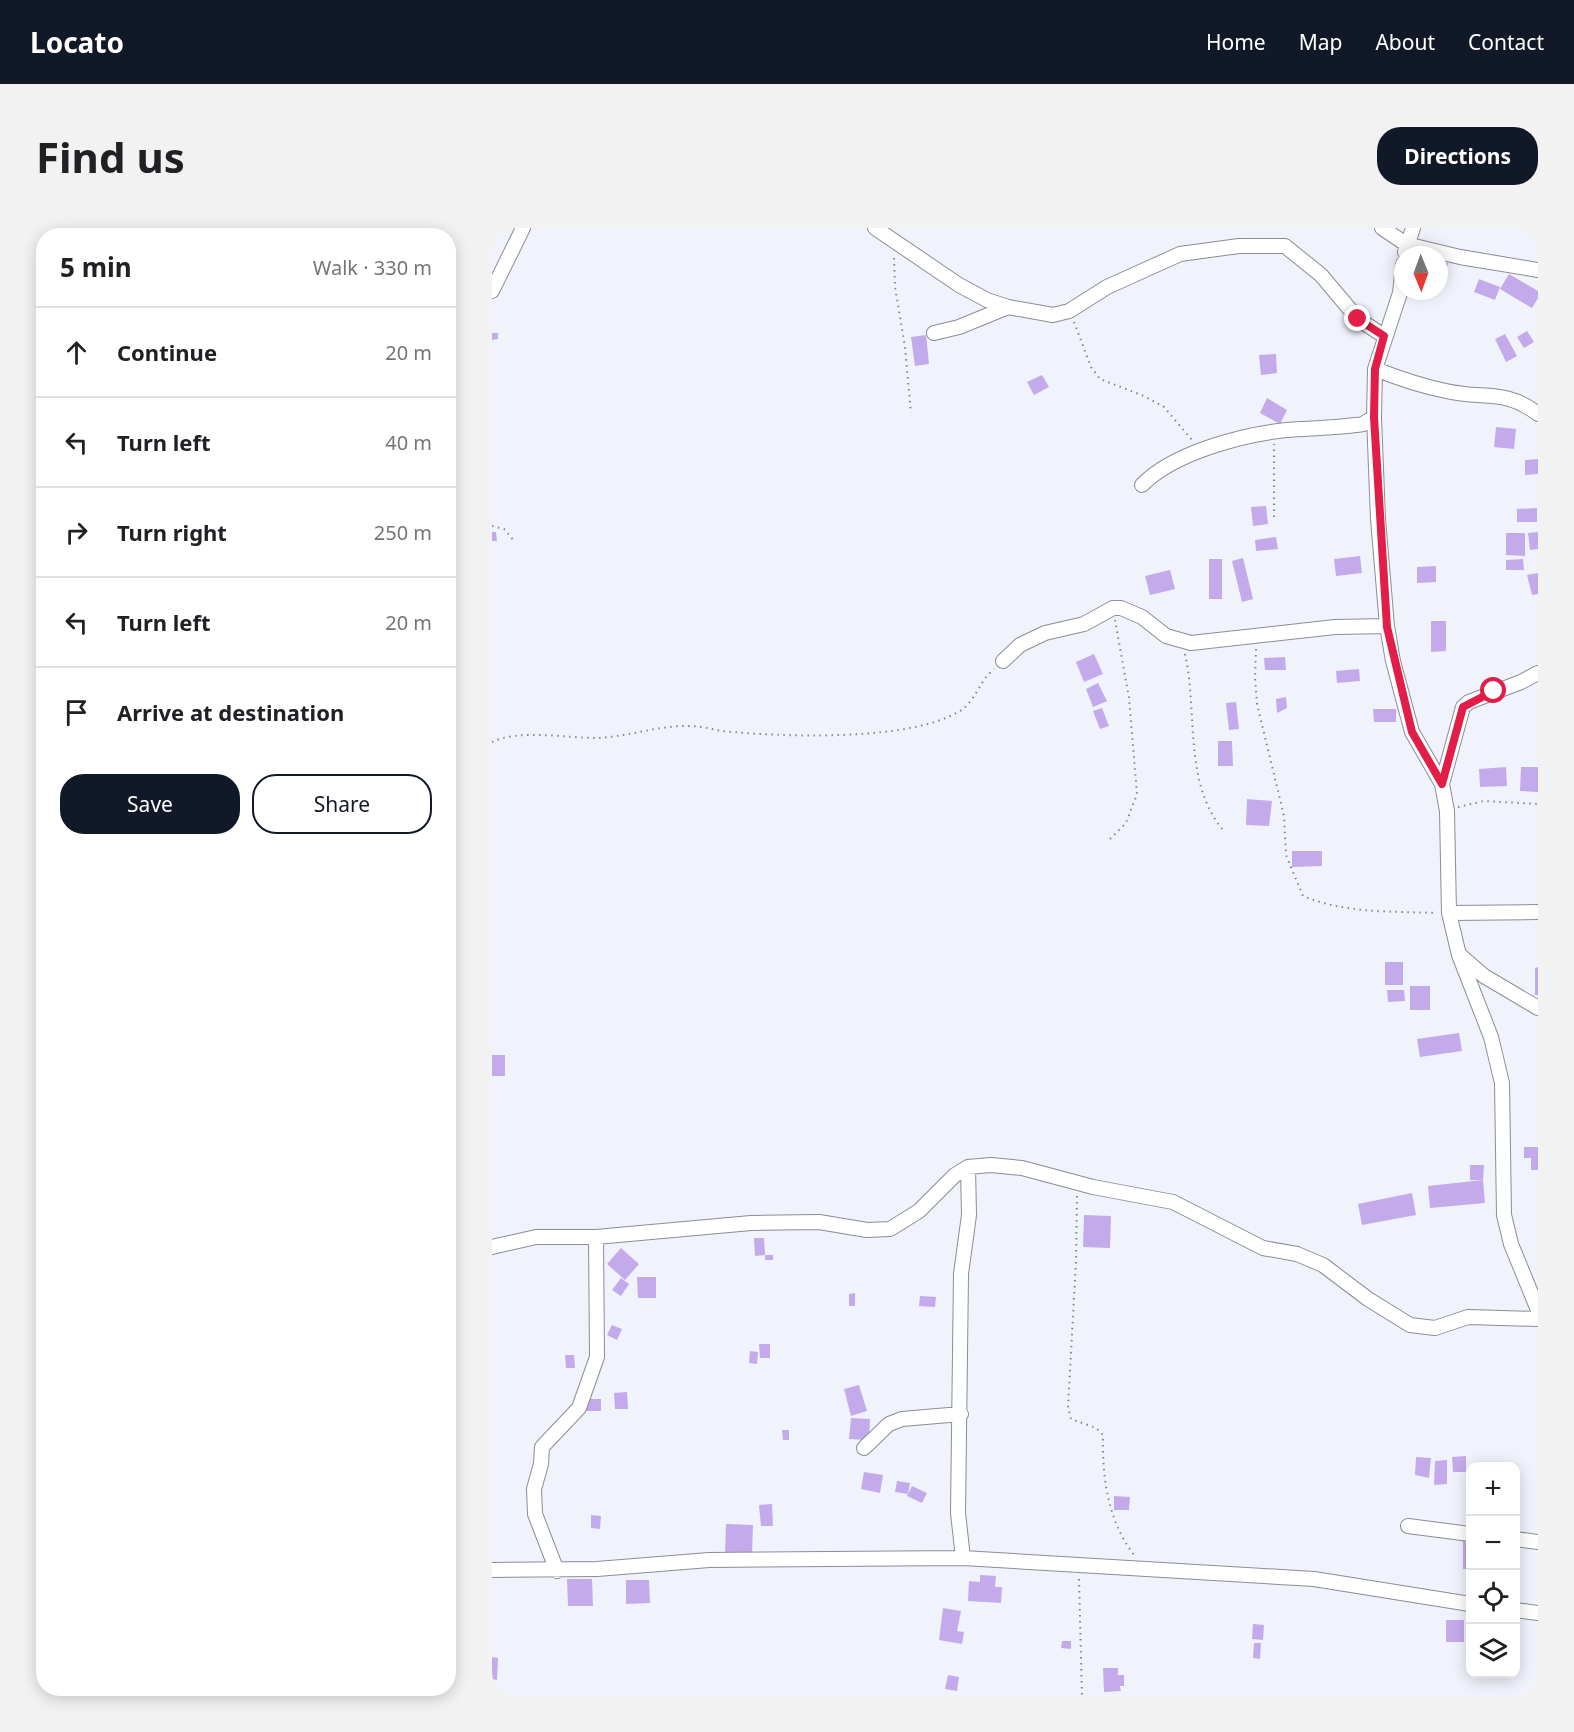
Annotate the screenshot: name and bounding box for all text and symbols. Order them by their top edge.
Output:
text: Locato [30,23,124,61]
text: Home [1206,28,1266,56]
text: Map [1299,28,1342,56]
text: About [1375,28,1435,56]
text: Contact [1468,28,1544,56]
button: Directions [1377,127,1538,185]
text: Find us [36,128,185,185]
north arrow [1394,246,1448,300]
text: 5 min [60,249,132,285]
text: Walk · 330 m [313,254,432,281]
route end [1344,305,1370,331]
icon: ahead [60,336,93,369]
text: Continue [117,337,217,367]
text: 20 m [385,339,432,366]
icon: left [60,426,93,459]
text: Turn left [117,427,211,457]
text: 40 m [385,429,432,456]
icon: right [60,516,93,549]
text: Turn right [117,517,227,547]
text: 250 m [374,519,432,546]
icon: left [60,606,93,639]
text: Turn left [117,607,211,637]
text: 20 m [385,609,432,636]
route start [1480,677,1506,703]
icon: arrive [60,696,93,729]
text: Arrive at destination [117,697,344,727]
button: Save [60,774,240,834]
button: Share [252,774,432,834]
map controls [1466,1462,1520,1678]
button: + [1466,1462,1520,1516]
button: − [1466,1516,1520,1570]
button: locate [1466,1570,1520,1624]
button: layers [1466,1624,1520,1678]

